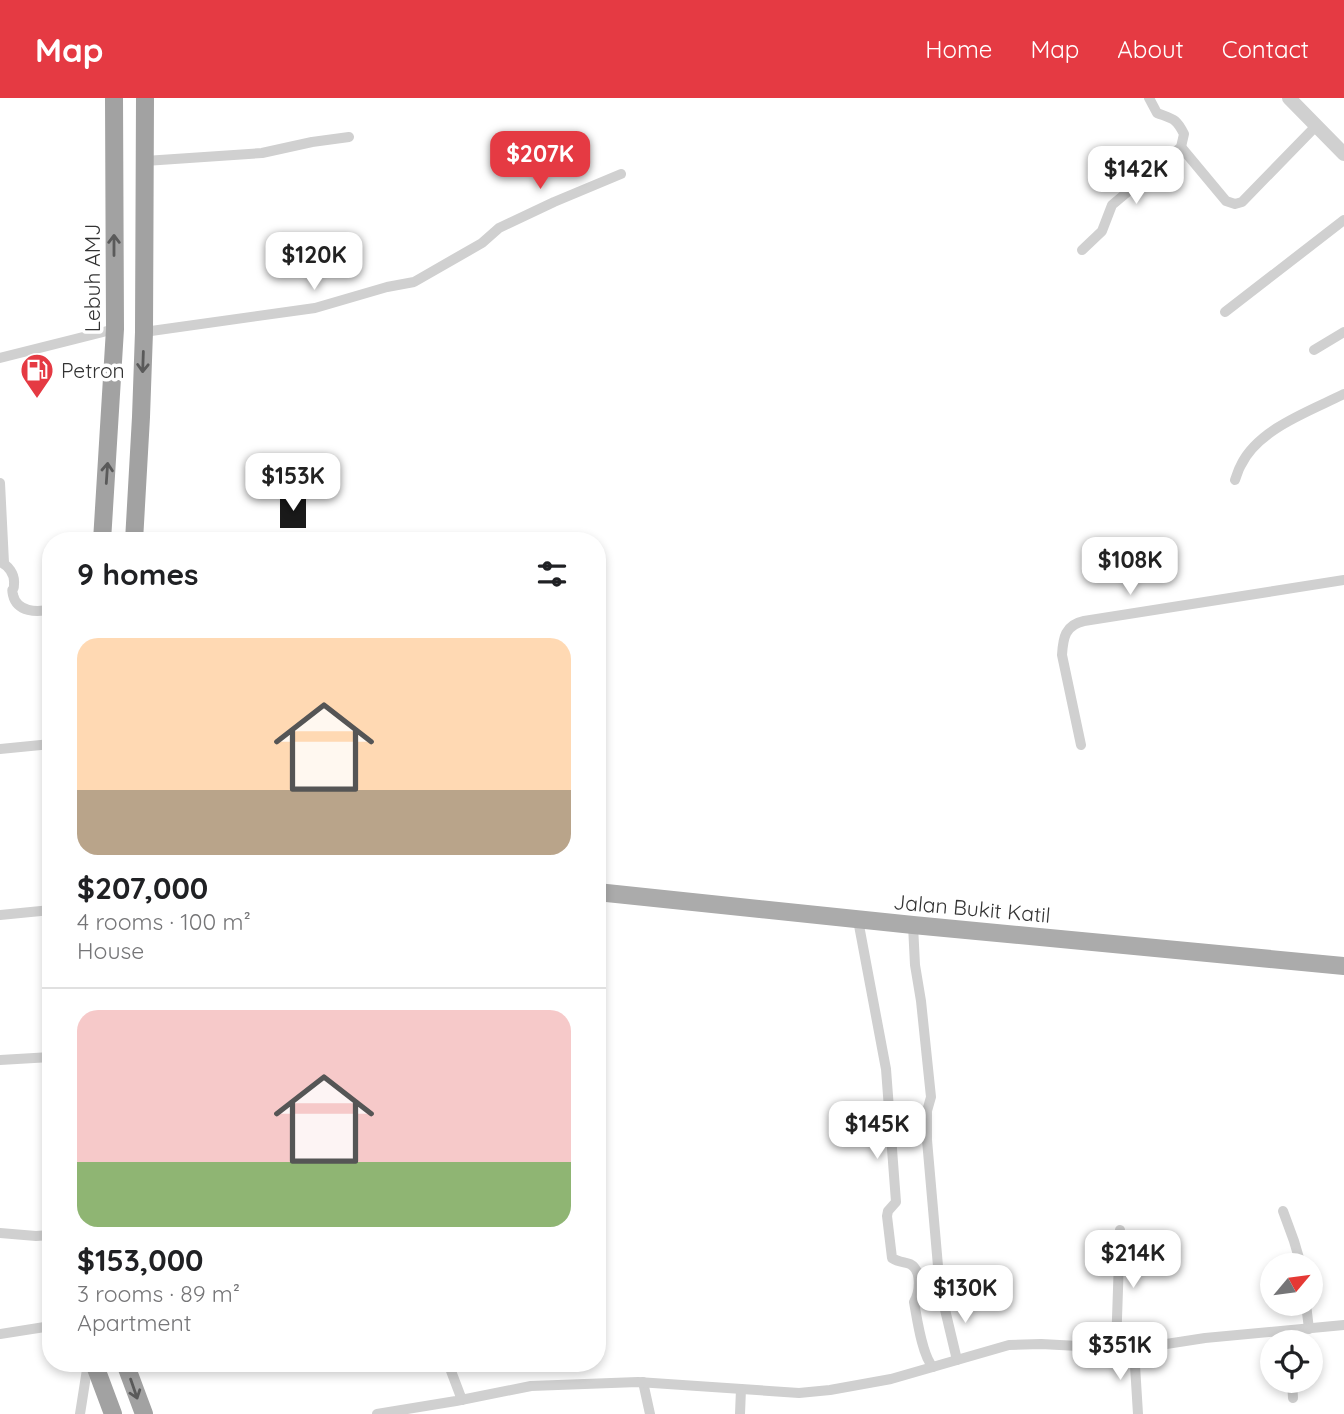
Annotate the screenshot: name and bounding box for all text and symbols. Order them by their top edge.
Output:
text: Map [35,29,103,70]
text: Home [925,34,992,64]
text: Map [1030,34,1079,64]
text: About [1117,34,1184,64]
text: Contact [1222,34,1309,64]
pin: $207K [491,132,589,191]
text: $207K [506,139,574,168]
pin: $142K [1087,146,1185,206]
text: $142K [1104,154,1168,183]
street label: Lebuh AMJ [79,224,105,332]
pin: $120K [265,232,363,292]
one-way arrow [107,234,121,257]
text: $120K [282,240,346,269]
one-way arrow [136,350,149,373]
fuel station icon: Petron [18,351,56,400]
place label: Petron [61,357,125,383]
pin: $153K [244,454,342,513]
text: $153K [261,461,325,490]
one-way arrow [101,462,114,484]
pin: $108K [1081,538,1179,597]
text: $108K [1098,545,1162,574]
text: 9 homes [77,555,199,593]
icon: filters [533,555,571,593]
icon: home [261,684,387,810]
text: $207,000 [77,869,208,907]
street label: Jalan Bukit Katil [892,888,1052,928]
text: 4 rooms · 100 m² [77,907,251,936]
text: House [77,936,144,965]
icon: home [261,1056,387,1182]
pin: $145K [828,1102,926,1161]
text: $145K [845,1109,909,1138]
pin: $214K [1084,1230,1182,1290]
text: $214K [1101,1238,1165,1267]
text: $153,000 [77,1241,203,1279]
north arrow [1260,1253,1323,1316]
map controls [1260,1253,1323,1393]
pin: $130K [916,1266,1014,1325]
text: $130K [933,1273,997,1302]
text: 3 rooms · 89 m² [77,1279,240,1308]
text: Apartment [77,1308,191,1337]
pin: $351K [1071,1322,1169,1382]
text: $351K [1088,1330,1152,1359]
button: locate [1260,1330,1323,1393]
one-way arrow [129,1377,141,1399]

